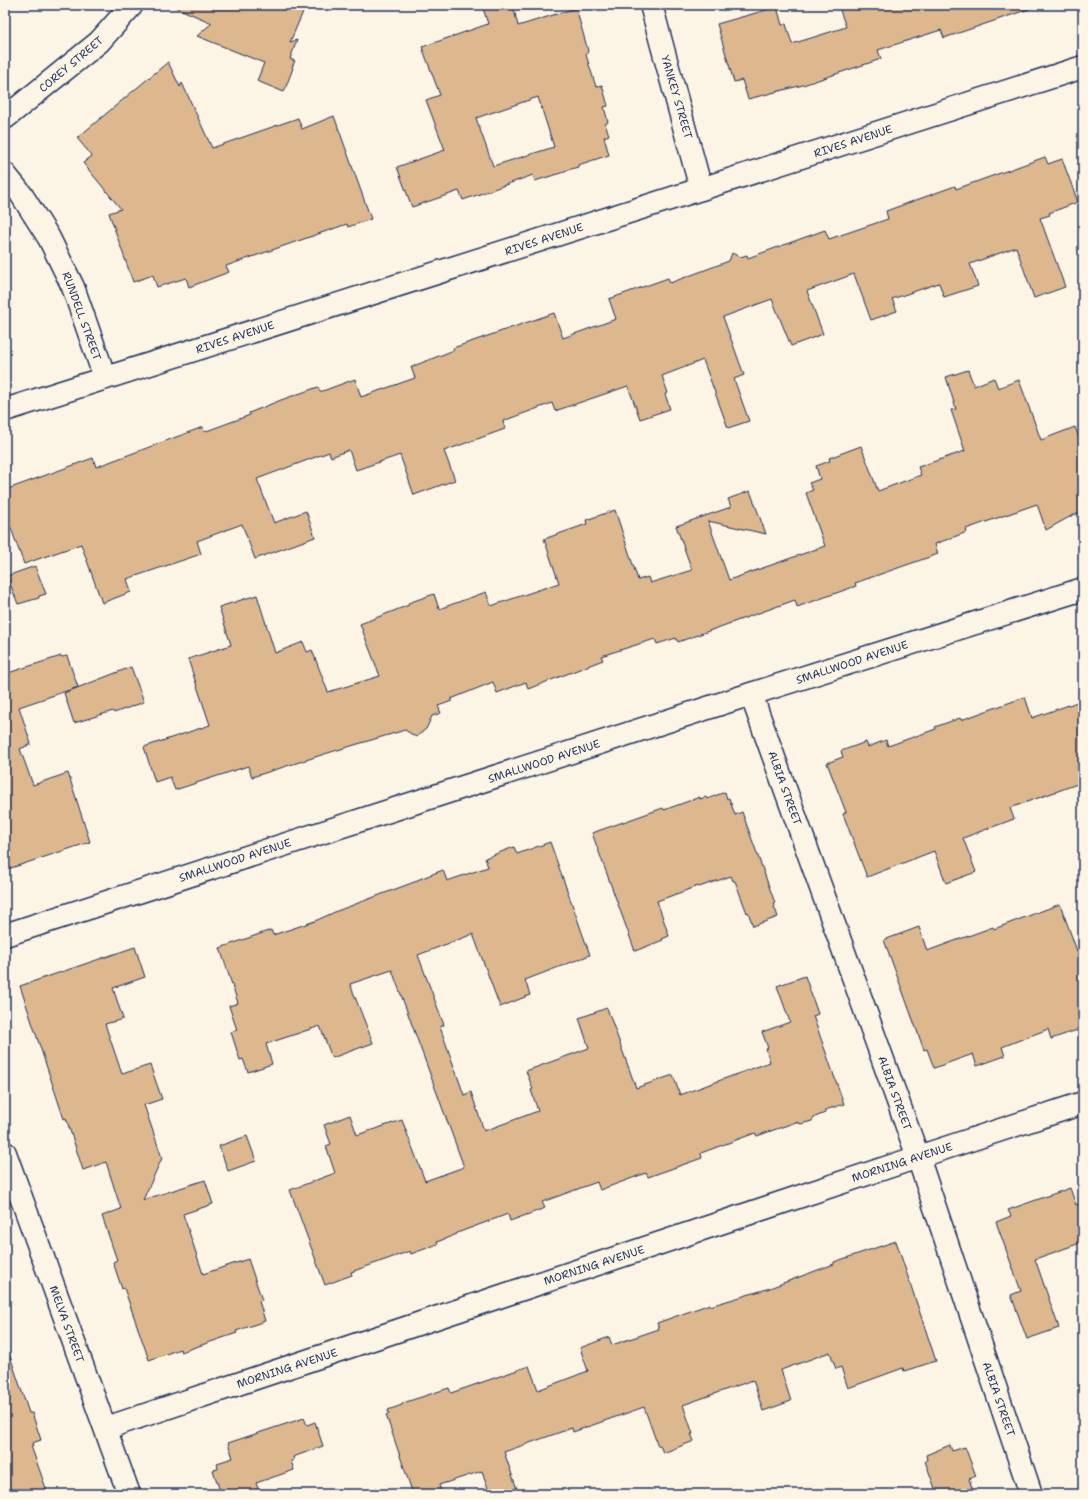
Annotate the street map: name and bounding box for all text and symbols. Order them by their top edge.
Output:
street label: COREY STREET [36,33,107,96]
street label: YANKEY STREET [657,54,696,141]
street label: RIVES AVENUE [812,122,894,161]
street label: RIVES AVENUE [503,220,585,259]
street label: RUNDELL STREET [59,270,105,363]
street label: RIVES AVENUE [194,318,276,357]
street label: SMALLWOOD AVENUE [794,637,910,688]
street label: SMALLWOOD AVENUE [486,736,602,787]
street label: ALBIA STREET [764,749,805,827]
street label: SMALLWOOD AVENUE [177,835,293,886]
street label: ALBIA STREET [874,1054,915,1132]
street label: MORNING AVENUE [850,1139,955,1186]
street label: MORNING AVENUE [542,1242,647,1289]
street label: MELVA STREET [46,1284,87,1365]
street label: MORNING AVENUE [235,1345,340,1392]
street label: ALBIA STREET [979,1360,1018,1439]

